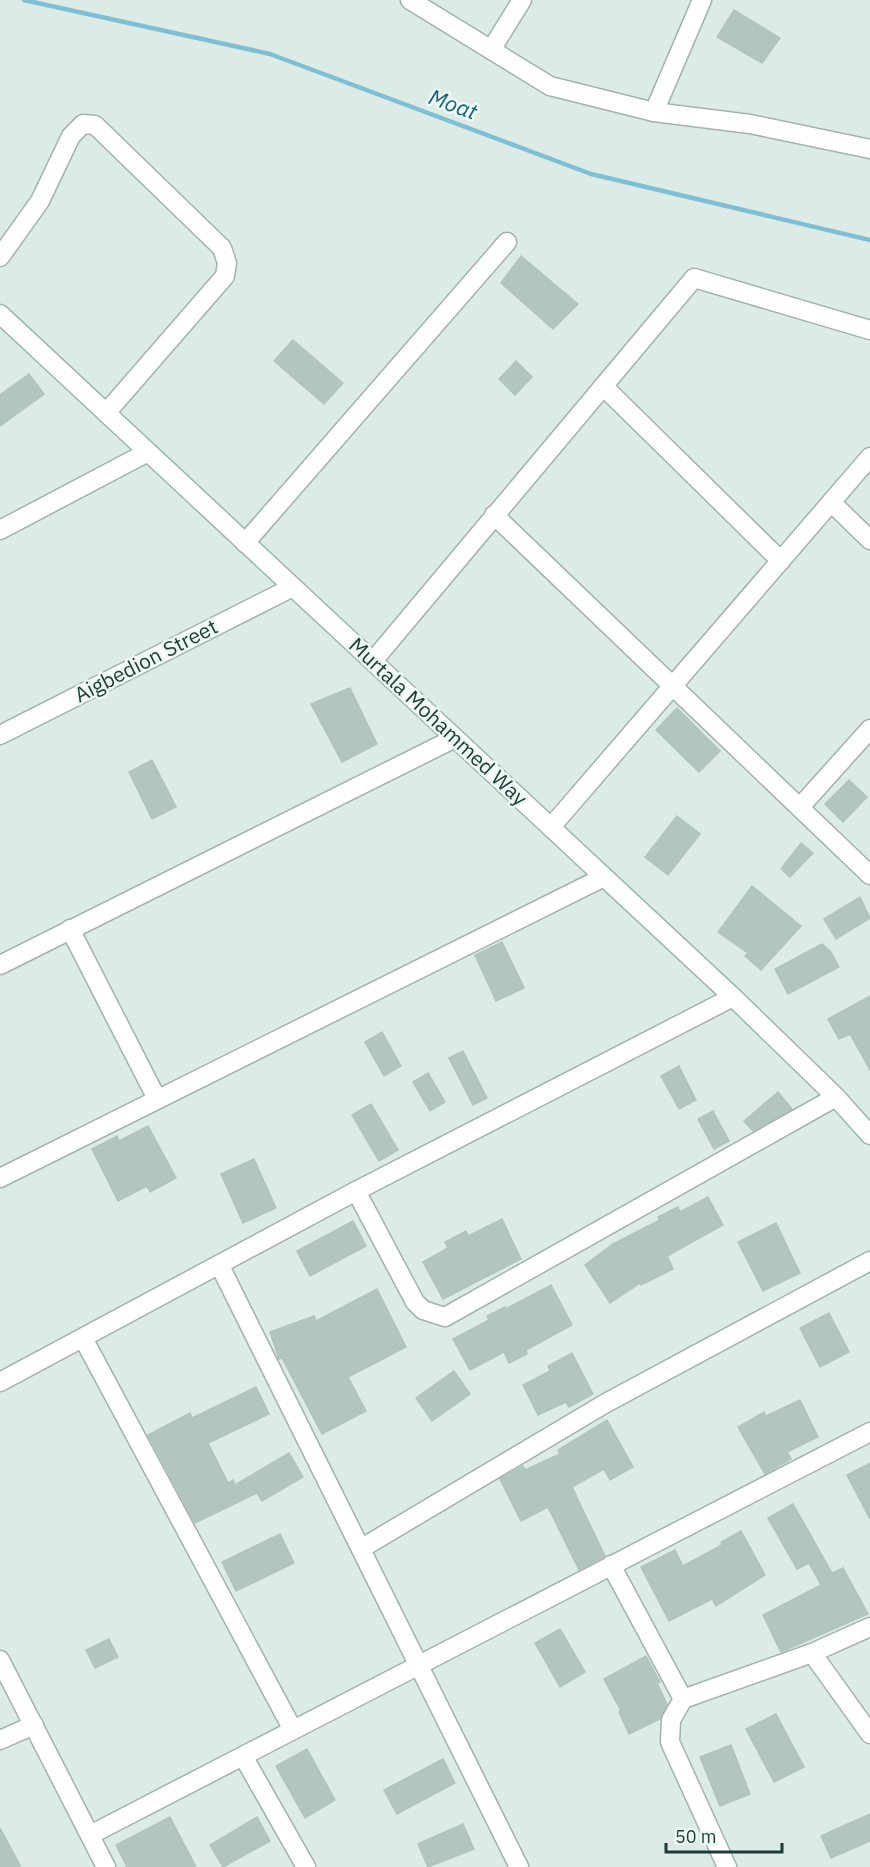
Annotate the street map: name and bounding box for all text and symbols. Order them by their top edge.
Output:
water label: Moat [425,81,482,126]
street label: Aigbedion Street [69,612,222,708]
street label: Murtala Mohammed Way [343,631,534,812]
scale bar [666,1816,782,1854]
text: 50 m [675,1825,717,1848]

